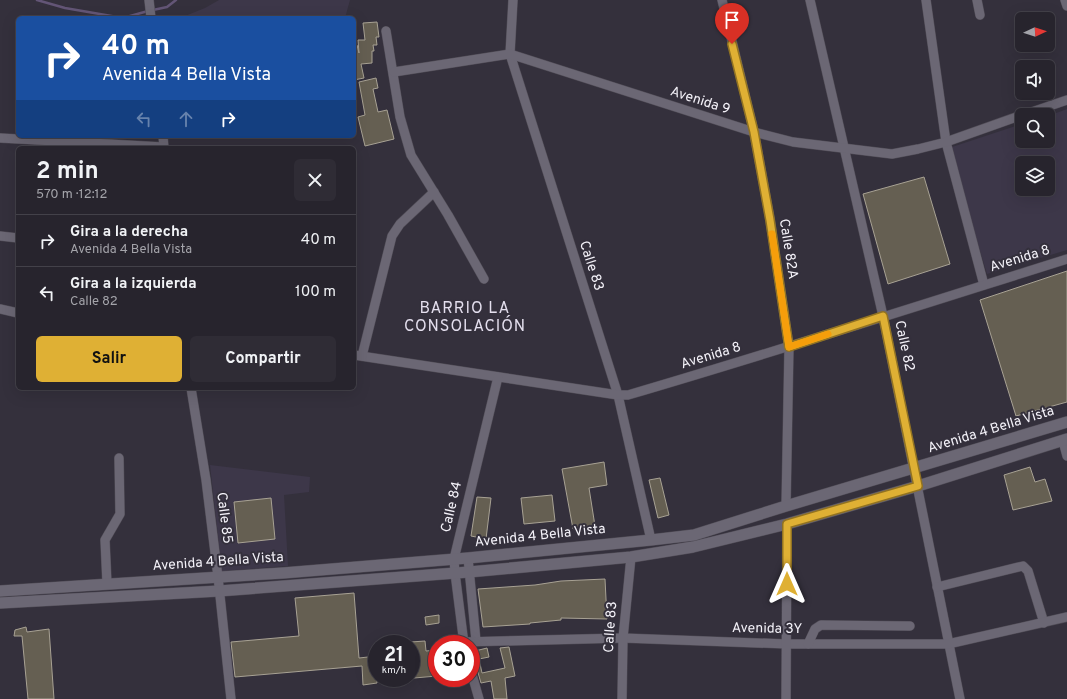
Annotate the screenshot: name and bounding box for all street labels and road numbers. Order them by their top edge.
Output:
street label: Avenida 9 [668,83,732,119]
street label: Calle 82A [775,218,801,280]
street label: Calle 83 [575,239,607,293]
street label: Avenida 8 [988,242,1052,276]
street label: Calle 82 [890,319,918,373]
street label: Avenida 8 [679,339,743,373]
street label: Avenida 4 Bella Vista [926,403,1056,457]
street label: Calle 84 [438,480,466,534]
street label: Calle 85 [212,491,236,545]
street label: Avenida 4 Bella Vista [474,521,606,551]
street label: Avenida 4 Bella Vista [152,549,284,575]
street label: Calle 83 [601,601,621,653]
street label: Avenida 3Y [732,620,802,638]

